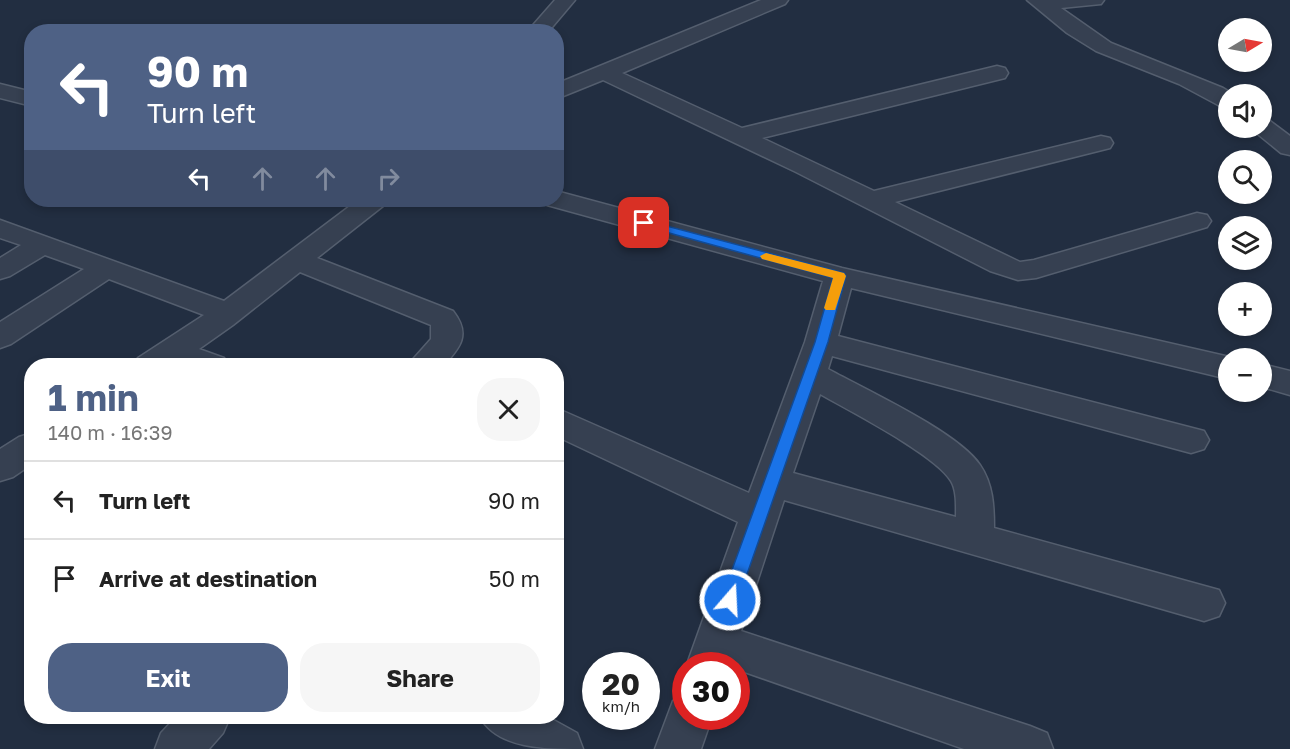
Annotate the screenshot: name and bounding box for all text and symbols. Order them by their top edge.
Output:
north arrow [1218,18,1272,72]
map controls [1218,18,1272,402]
text: 90 m [147,46,248,96]
icon: left [48,48,126,126]
button: sound [1218,84,1272,138]
text: Turn left [147,97,256,129]
button: search [1218,150,1272,204]
icon: left [183,162,216,195]
icon: ahead [246,162,279,195]
icon: ahead [309,162,342,195]
icon: right [372,162,405,195]
pin [618,197,669,248]
icon: arrive [627,206,660,239]
button: layers [1218,216,1272,270]
button: + [1218,282,1272,336]
button: − [1218,348,1272,402]
text: 1 min [48,376,139,419]
button: close [477,378,540,441]
text: 140 m · 16:39 [48,420,173,444]
icon: left [48,484,81,517]
text: Turn left [99,487,190,514]
text: 90 m [488,487,540,514]
icon: arrive [48,562,81,595]
text: Arrive at destination [99,565,317,592]
text: 50 m [489,565,540,592]
position arrow [698,568,762,632]
button: Exit [48,643,288,712]
button: Share [300,643,540,712]
speed limit sign: 30 [672,652,750,730]
text: 20 [602,666,640,702]
text: km/h [602,697,640,715]

